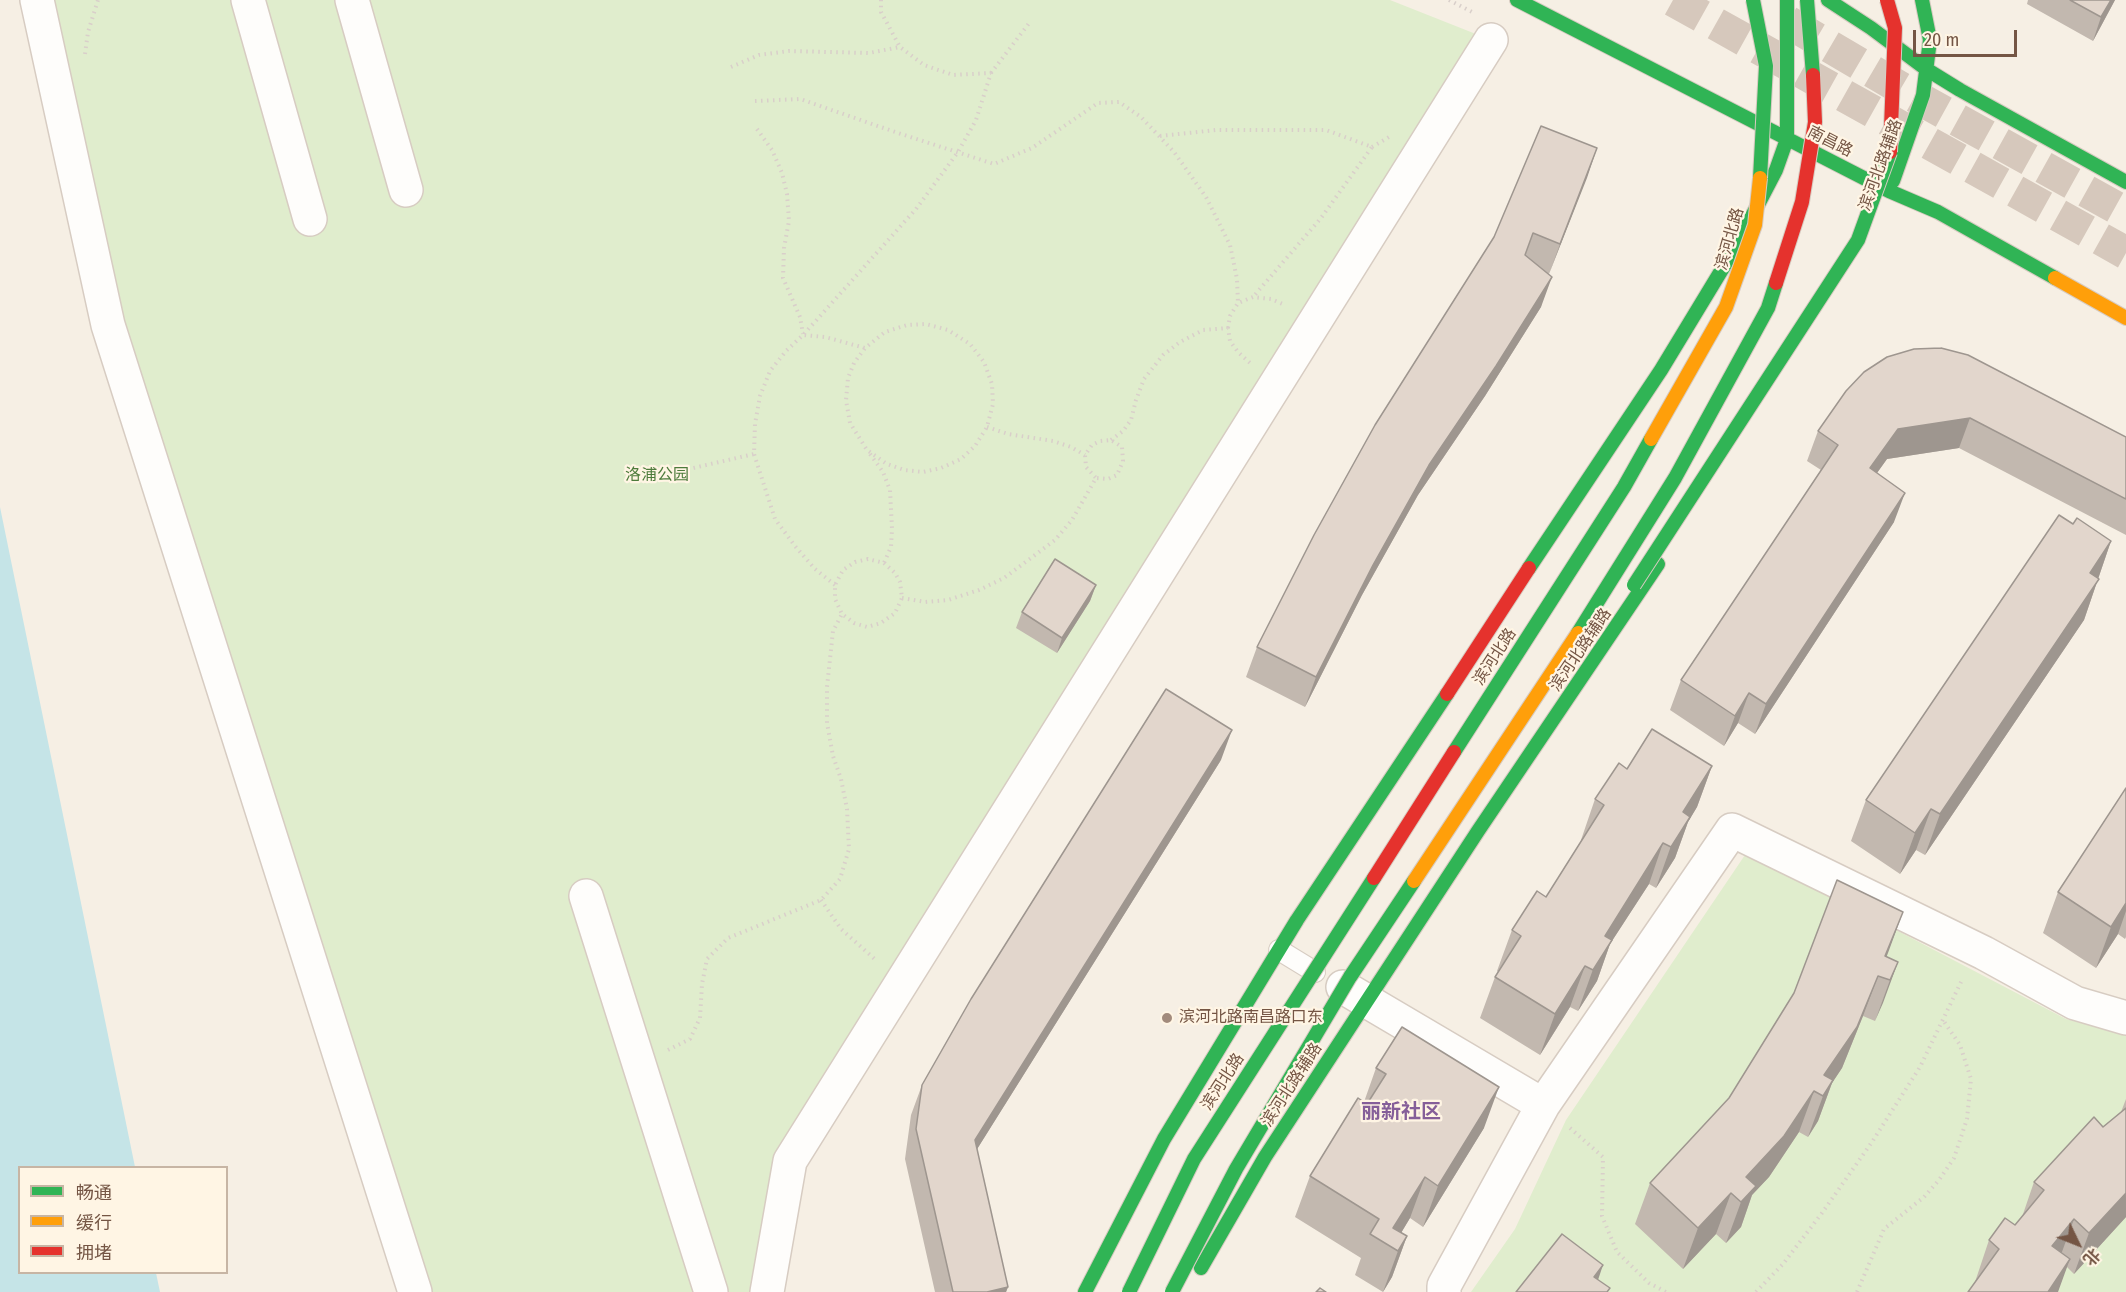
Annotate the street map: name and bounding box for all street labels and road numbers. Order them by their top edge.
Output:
street label: 滨河北路辅路 [1856,117,1906,213]
street label: 南昌路 [1804,123,1856,161]
street label: 滨河北路 [1712,206,1748,272]
street label: 滨河北路辅路 [1546,605,1616,695]
street label: 滨河北路 [1470,625,1520,689]
street label: 滨河北路辅路 [1258,1040,1326,1130]
street label: 滨河北路 [1198,1050,1248,1114]

